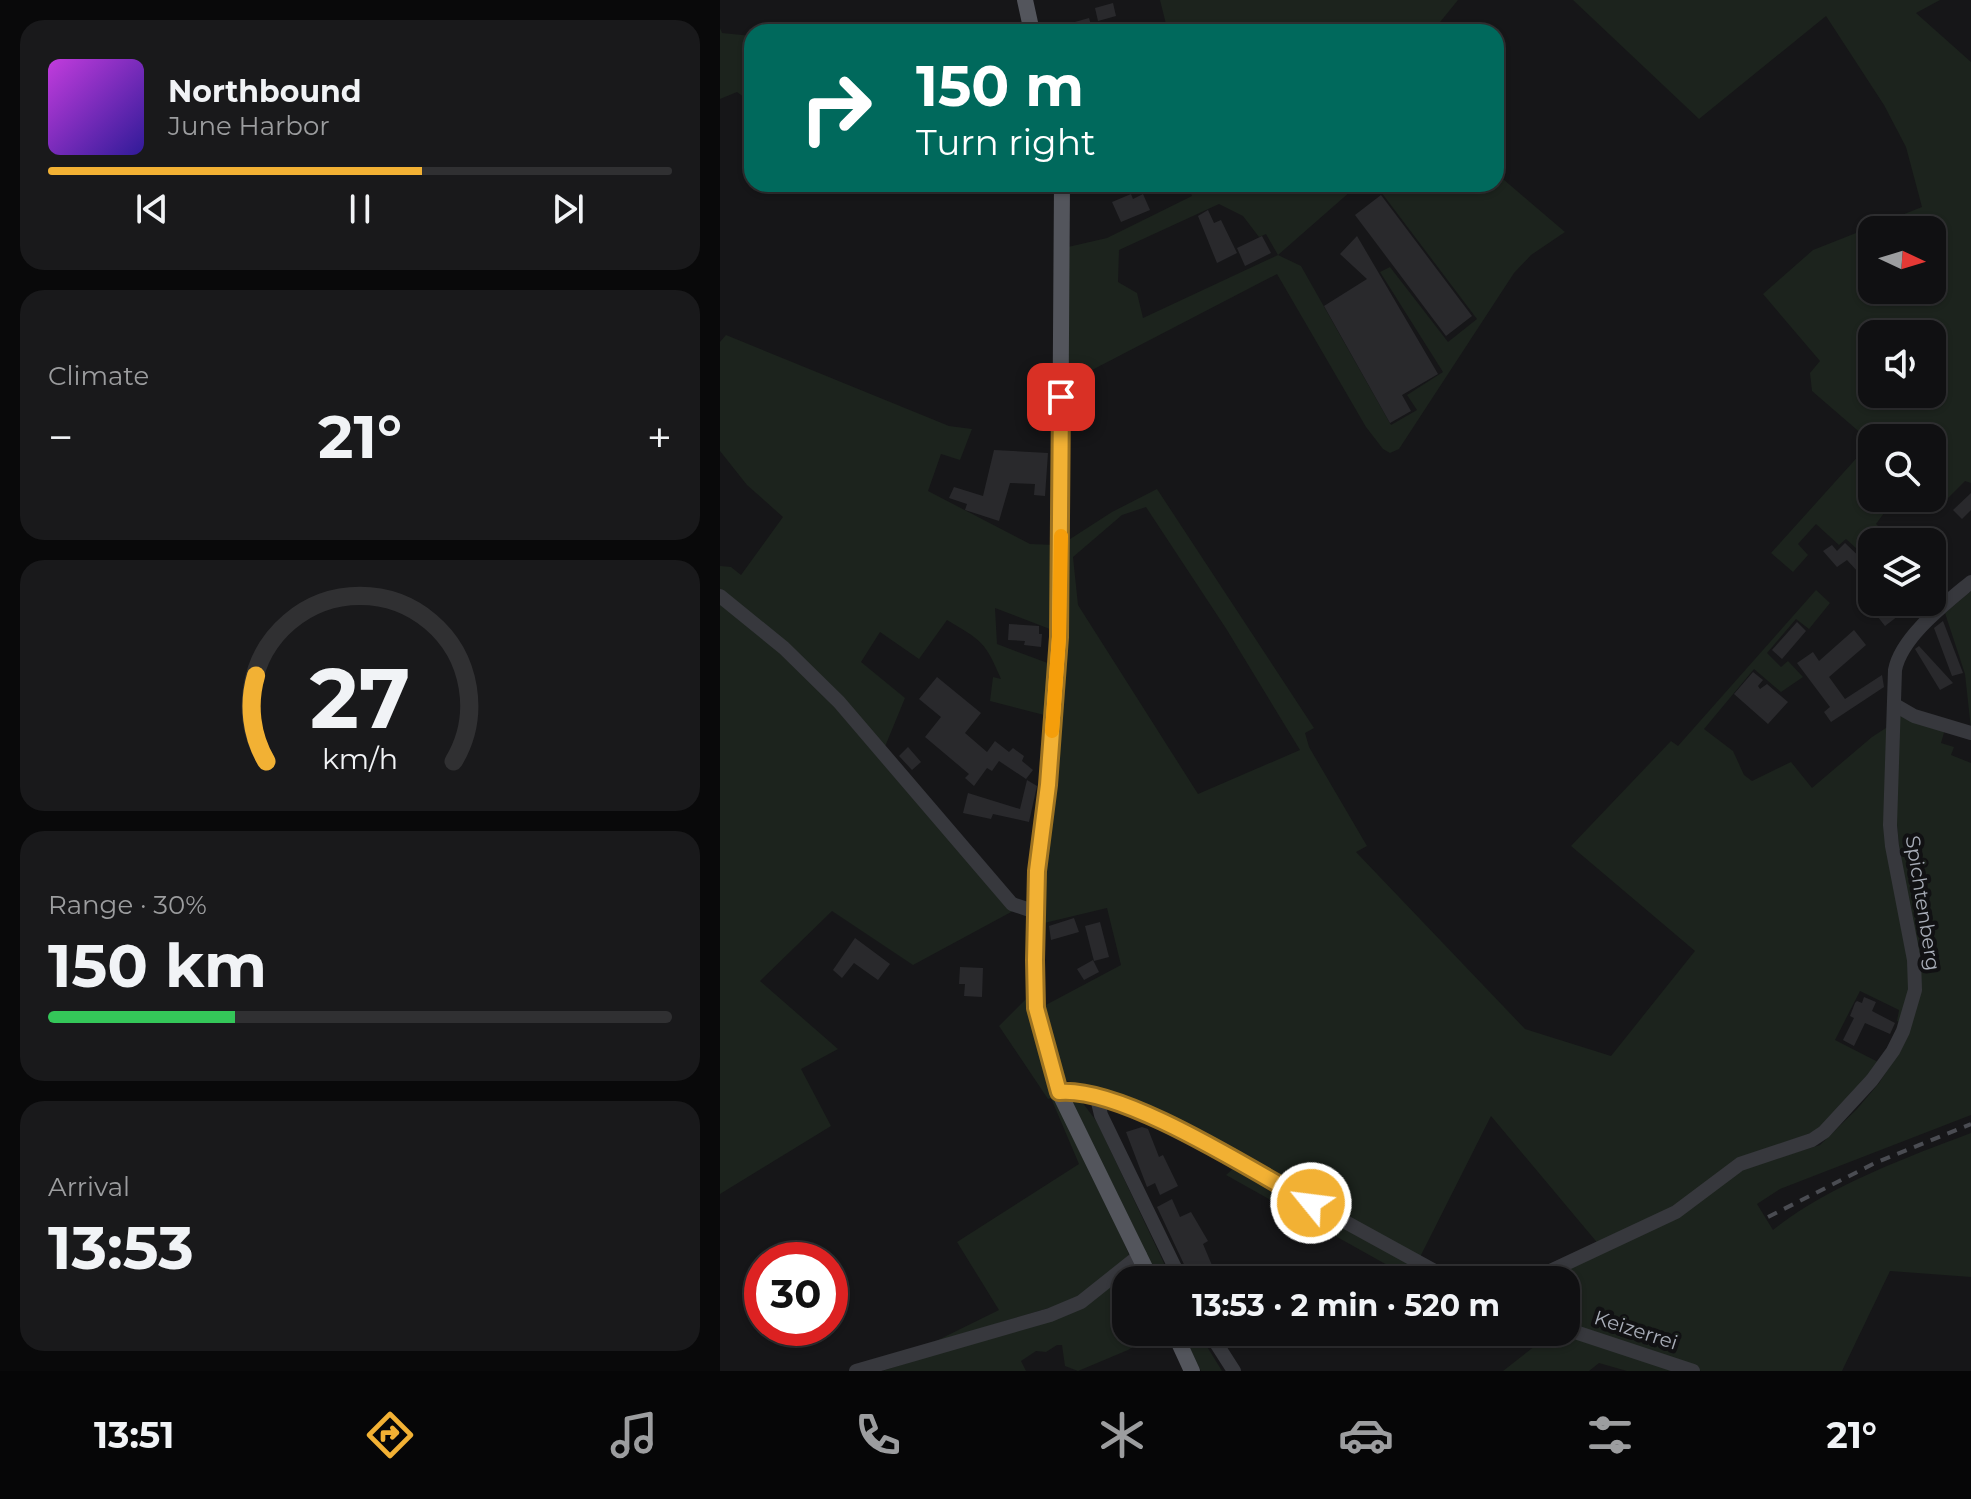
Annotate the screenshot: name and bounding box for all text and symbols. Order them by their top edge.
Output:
text: 150 m [916,52,1084,120]
icon: right [784,56,888,160]
text: Northbound [168,73,362,110]
text: June Harbor [168,110,330,142]
text: Turn right [916,120,1096,164]
icon: previous [130,187,174,231]
icon: pause [338,187,382,231]
icon: next [546,187,590,231]
north arrow [1858,216,1946,304]
map controls [1858,216,1946,616]
button: sound [1858,320,1946,408]
text: Climate [48,360,149,392]
pin [1027,363,1095,431]
icon: arrive [1039,375,1083,419]
text: 21° [318,400,402,473]
text: − [48,410,73,464]
text: + [647,410,672,464]
button: search [1858,424,1946,512]
button: layers [1858,528,1946,616]
text: 27 [310,646,410,748]
text: km/h [322,741,398,776]
street label: Spichtenberg [1900,834,1946,972]
text: Range · 30% [48,889,207,921]
text: 150 km [48,929,267,1002]
position arrow [1269,1161,1353,1245]
text: Arrival [48,1171,130,1203]
text: 13:53 [48,1211,194,1284]
speed limit sign: 30 [744,1242,848,1346]
text: 13:53 · 2 min · 520 m [1192,1287,1500,1324]
street label: Keizerrei [1591,1305,1681,1355]
icon: directions [362,1407,418,1463]
icon: music [606,1407,662,1463]
icon: phone [850,1407,906,1463]
icon: climate [1094,1407,1150,1463]
icon: car [1338,1407,1394,1463]
icon: filters [1582,1407,1638,1463]
text: 13:51 [94,1413,174,1457]
text: 21° [1827,1413,1877,1457]

